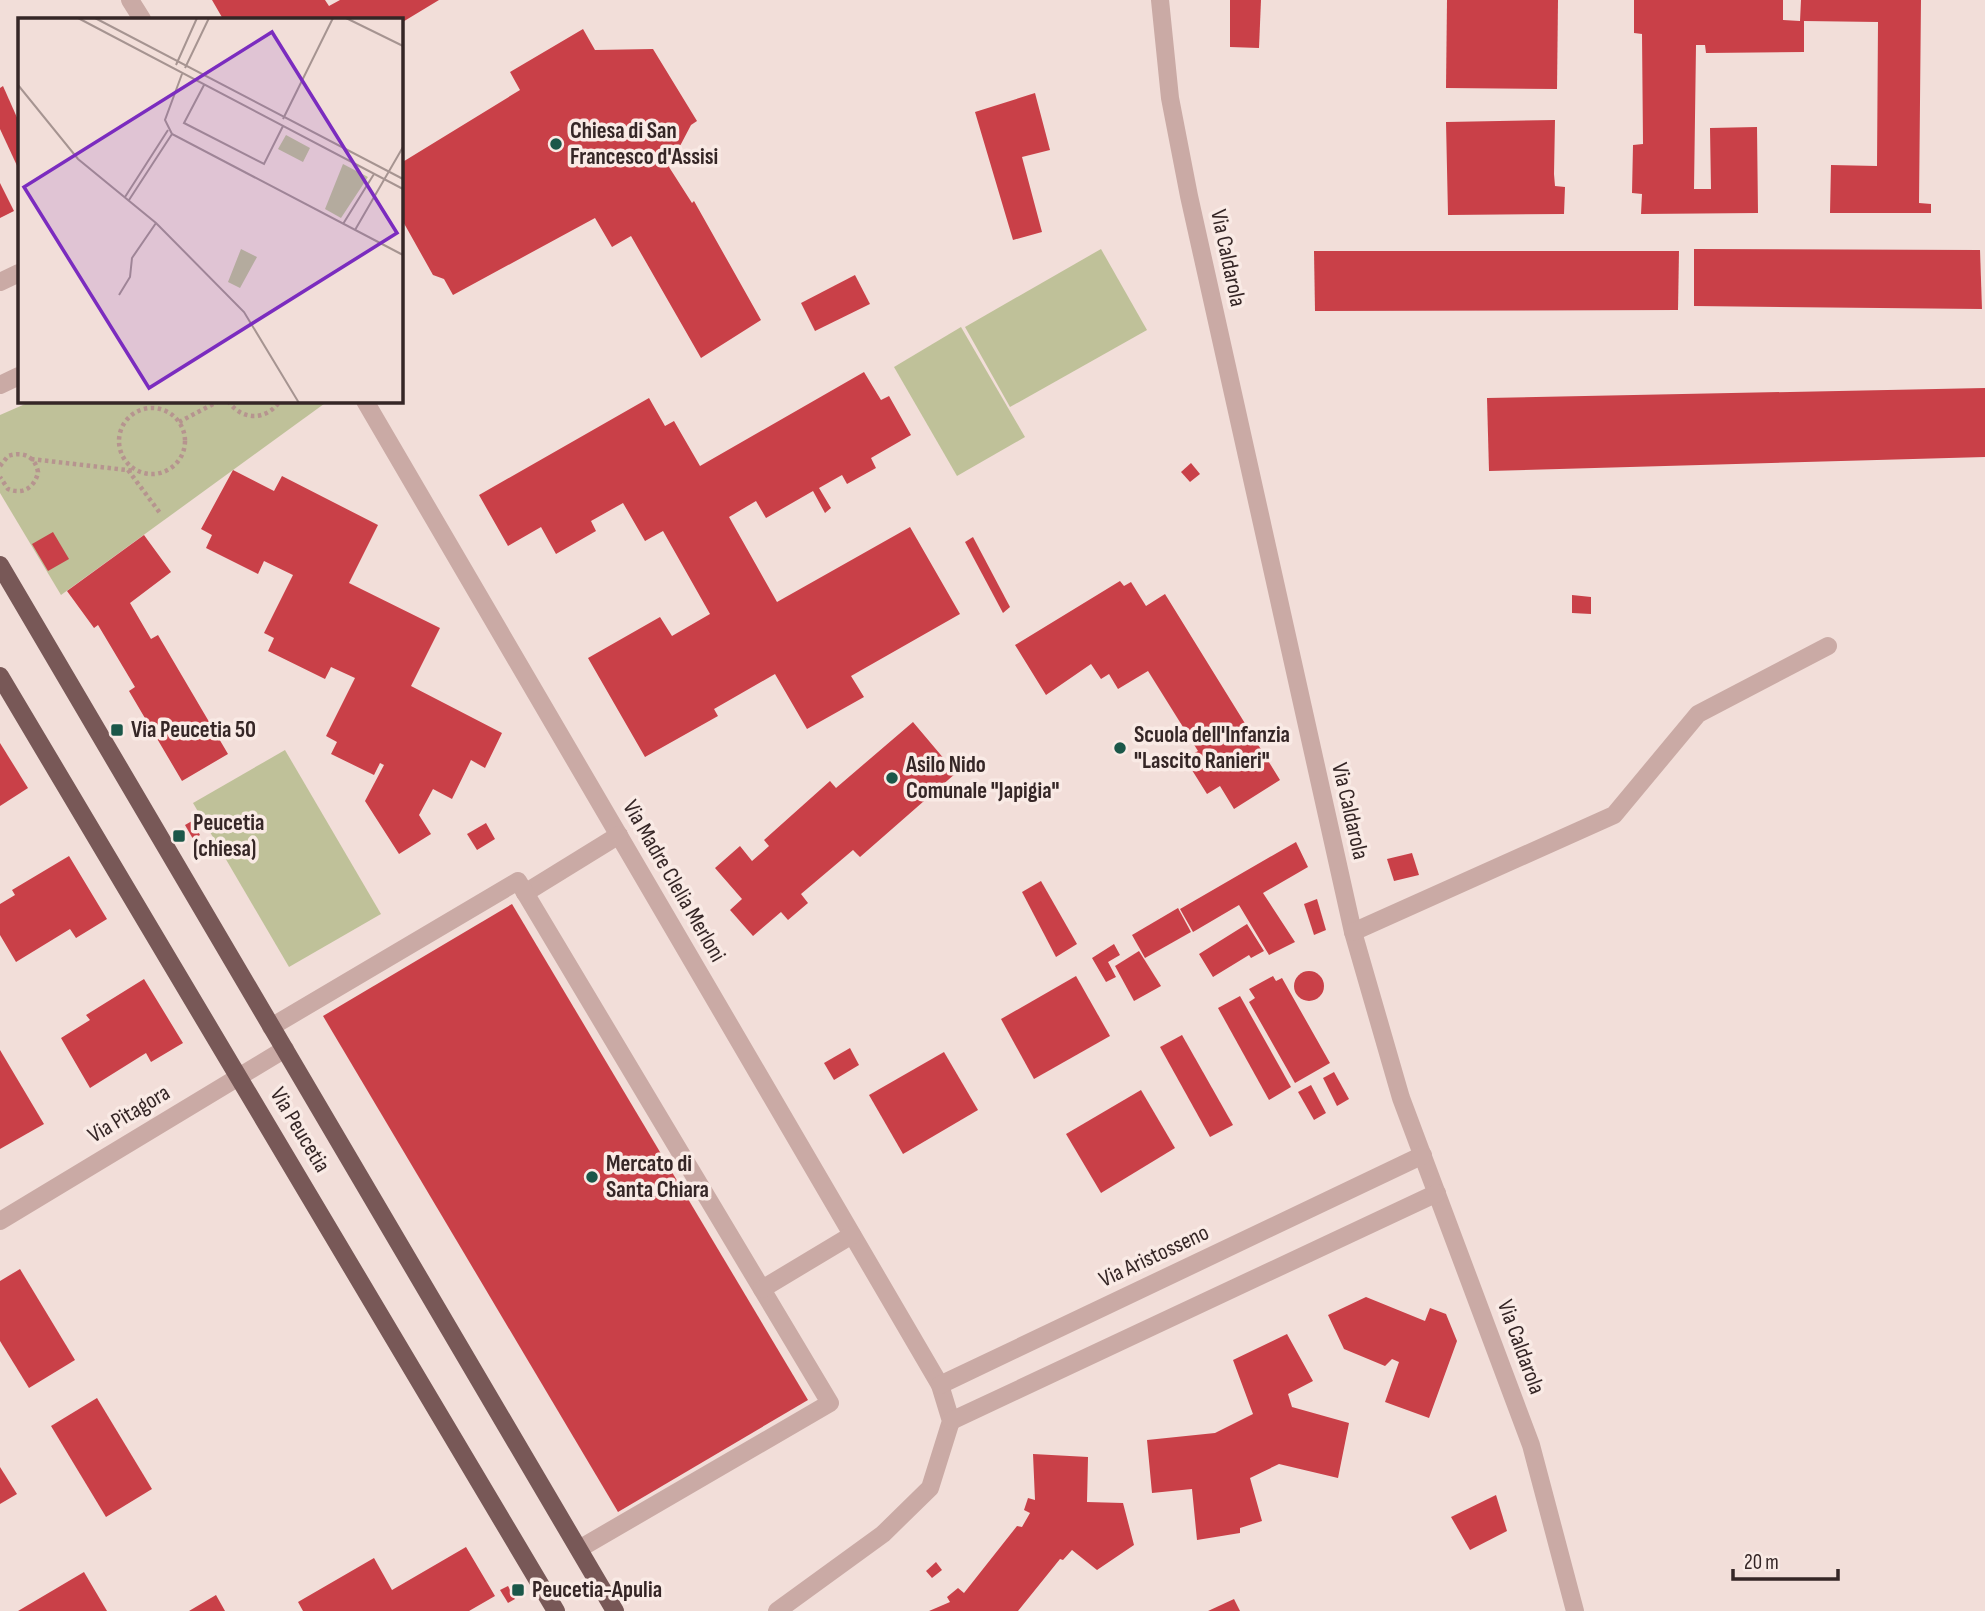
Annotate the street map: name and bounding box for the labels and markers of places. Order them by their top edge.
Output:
place label: Chiesa di San Francesco d'Assisi [570,117,718,171]
marker: Chiesa di San Francesco d'Assisi [548,136,564,152]
place label: Via Peucetia 50 [131,716,256,744]
place label: Scuola dell'Infanzia "Lascito Ranieri" [1134,721,1290,775]
marker: Via Peucetia 50 [109,722,125,738]
marker: Scuola dell'Infanzia "Lascito Ranieri" [1112,740,1128,756]
place label: Asilo Nido Comunale "Japigia" [905,751,1060,805]
marker: Asilo Nido Comunale "Japigia" [884,770,900,786]
place label: Peucetia (chiesa) [193,809,264,863]
marker: Peucetia (chiesa) [171,828,187,844]
place label: Mercato di Santa Chiara [606,1150,709,1204]
marker: Mercato di Santa Chiara [584,1169,600,1185]
place label: Peucetia-Apulia [532,1576,662,1604]
marker: Peucetia-Apulia [510,1582,526,1598]

